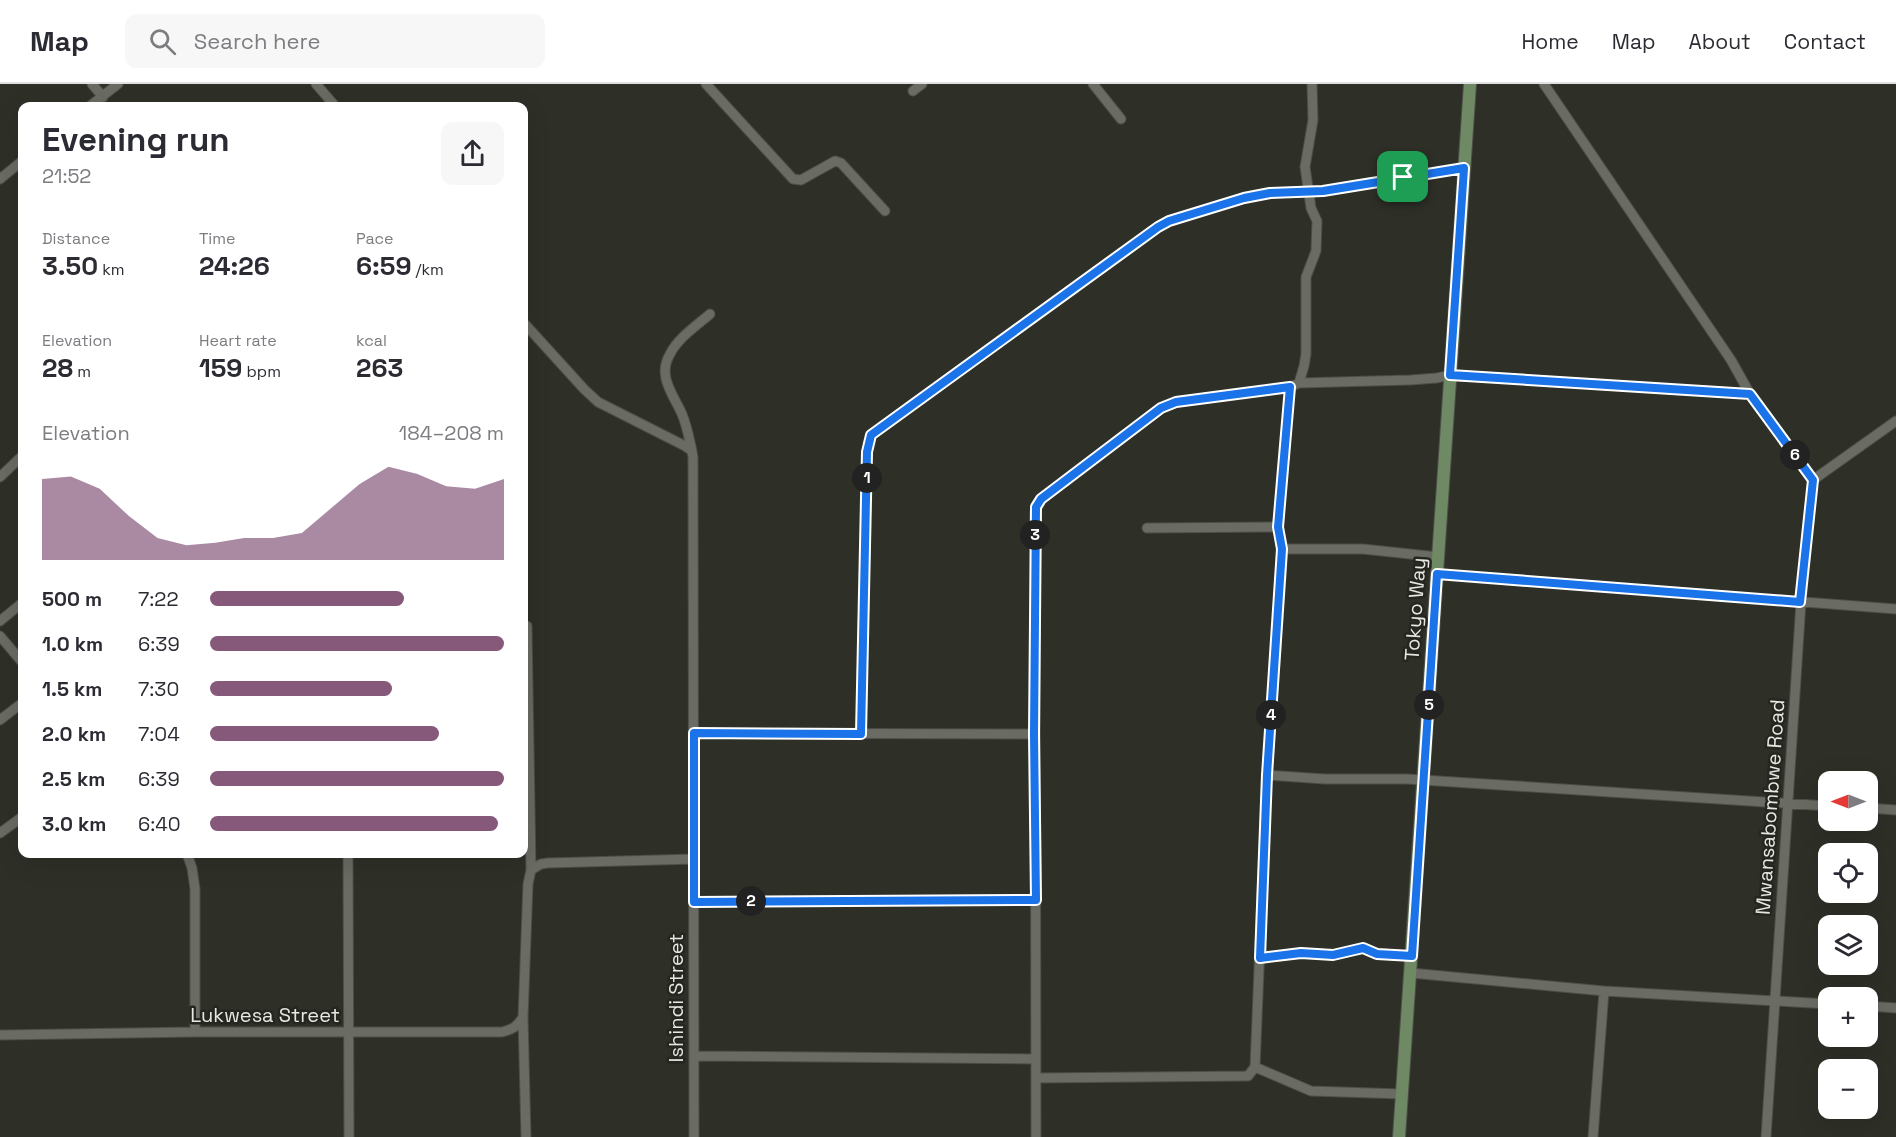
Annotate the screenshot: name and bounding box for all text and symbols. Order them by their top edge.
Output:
search box [125,14,545,68]
text: Map [30,23,89,59]
icon: search [146,25,179,58]
text: Search here [194,27,321,55]
text: Home [1521,28,1579,55]
text: Map [1612,28,1656,55]
text: About [1689,28,1751,55]
text: Contact [1784,28,1866,55]
text: Evening run [42,119,230,161]
button: share [441,122,504,185]
pin [1377,151,1428,202]
icon: arrive [1386,160,1419,193]
text: 21:52 [42,163,91,189]
text: Distance [42,228,110,249]
text: Time [199,228,235,249]
text: Pace [356,228,393,249]
text: 3.50 [42,249,98,283]
text: 24:26 [199,249,270,283]
text: 6:59 [356,249,411,283]
text: km [98,259,125,280]
text: /km [411,259,444,280]
text: Elevation [42,330,112,351]
text: Heart rate [199,330,277,351]
text: kcal [356,330,387,351]
text: 28 [42,351,73,385]
text: 159 [199,351,242,385]
text: 263 [356,351,403,385]
text: m [73,361,91,382]
text: bpm [242,361,281,382]
text: Elevation [42,420,130,446]
text: 184–208 m [399,420,504,446]
pin: 6 [1780,440,1810,470]
text: 6 [1790,444,1800,465]
pin: 1 [852,463,882,493]
text: 1 [863,467,871,488]
pin: 3 [1020,520,1050,550]
text: 3 [1030,524,1040,545]
street label: Tokyo Way [1398,557,1432,661]
text: 500 m [42,586,102,612]
text: 7:22 [138,586,178,612]
text: 1.0 km [42,631,103,657]
text: 6:39 [138,631,180,657]
text: 1.5 km [42,676,102,702]
text: 7:30 [138,676,179,702]
pin: 5 [1414,690,1444,720]
text: 5 [1424,694,1434,715]
street label: Mwansabombwe Road [1750,698,1790,916]
pin: 4 [1256,700,1286,730]
text: 4 [1266,704,1276,725]
text: 2.0 km [42,721,106,747]
text: 7:04 [138,721,180,747]
text: 2.5 km [42,766,105,792]
text: 6:39 [138,766,180,792]
north arrow [1818,771,1878,831]
map controls [1818,771,1878,1119]
text: 3.0 km [42,811,106,837]
text: 6:40 [138,811,181,837]
button: locate [1818,843,1878,903]
pin: 2 [736,886,766,916]
text: 2 [746,890,756,911]
button: layers [1818,915,1878,975]
street label: Ishindi Street [663,934,689,1062]
button: + [1818,987,1878,1047]
street label: Lukwesa Street [190,1002,340,1028]
button: − [1818,1059,1878,1119]

